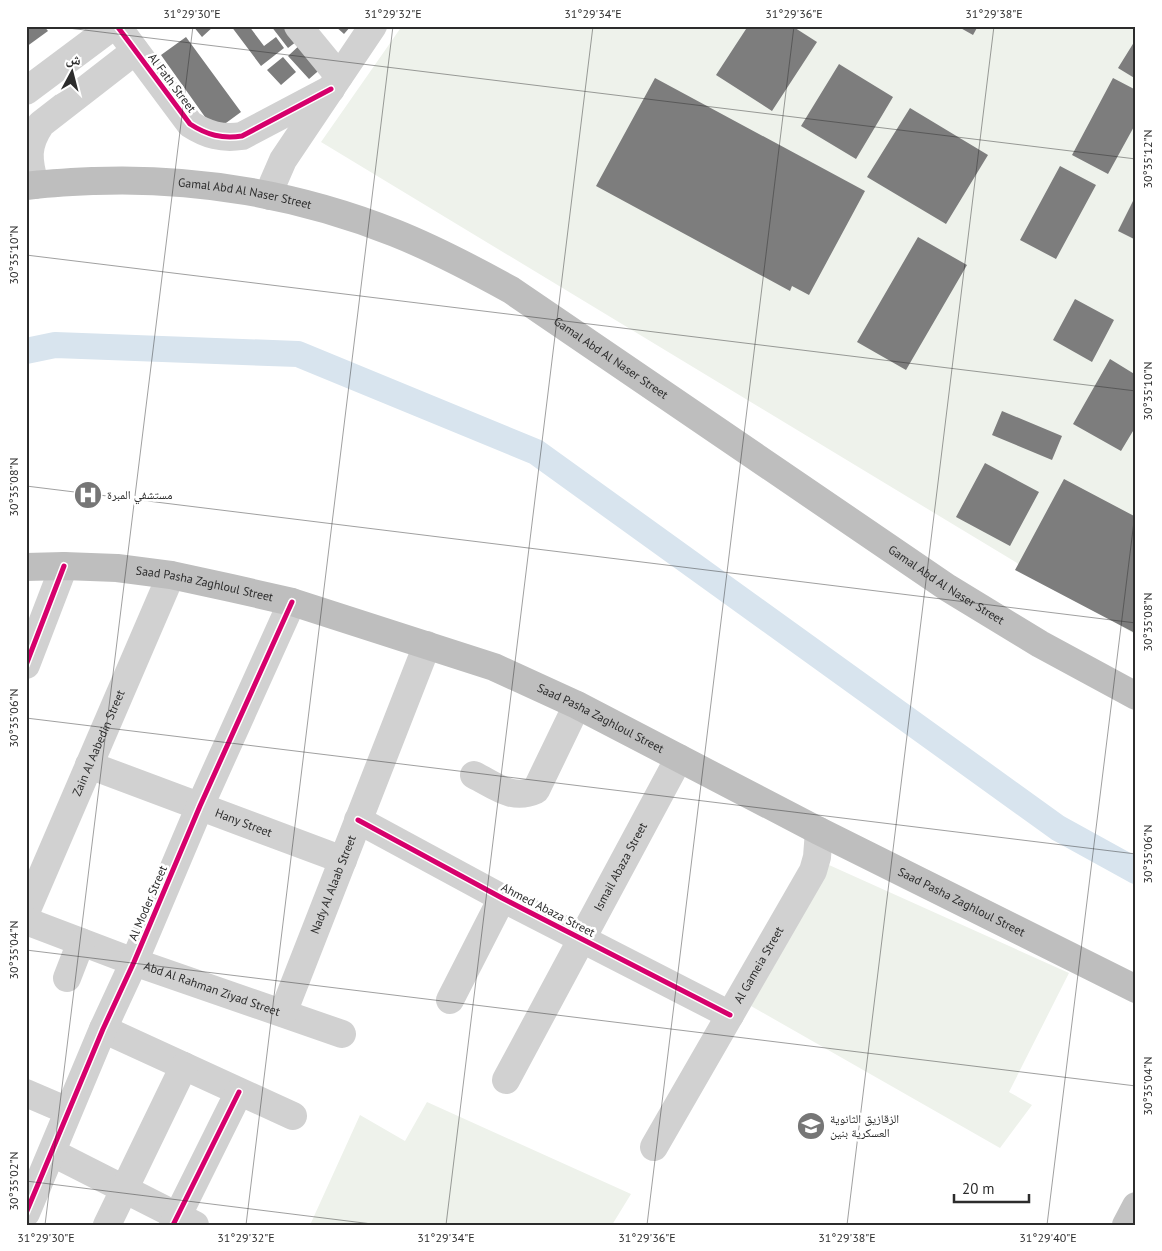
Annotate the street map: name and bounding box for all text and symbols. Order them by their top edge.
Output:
text: 31°29'30"E [163,6,221,21]
text: 31°29'32"E [364,6,422,21]
text: 31°29'34"E [564,6,622,21]
text: 31°29'36"E [765,6,823,21]
text: 31°29'38"E [965,6,1023,21]
north arrow [48,48,98,98]
text: ش [65,49,82,69]
street label: Al Fath Street [145,50,200,115]
text: 30°35'12"N [1140,129,1155,189]
street label: Gamal Abd Al Naser Street [178,175,313,212]
text: 30°35'10"N [6,225,21,285]
street label: Gamal Abd Al Naser Street [551,313,671,402]
text: 30°35'10"N [1140,361,1155,421]
text: 30°35'08"N [6,457,21,517]
hospital icon: مستشفي المبرة [73,480,103,510]
place label: مستشفي المبرة [107,487,172,505]
street label: Gamal Abd Al Naser Street [886,542,1007,627]
street label: Saad Pasha Zaghloul Street [135,563,275,604]
text: 30°35'08"N [1140,592,1155,652]
street label: Saad Pasha Zaghloul Street [535,680,667,756]
street label: Zain Al Aabedin Street [69,687,128,798]
text: 30°35'06"N [6,688,21,748]
street label: Hany Street [213,805,274,840]
street label: Ismail Abaza Street [590,820,650,914]
text: 30°35'06"N [1140,824,1155,884]
street label: Nady Al Alaab Street [307,833,359,936]
street label: Al Moder Street [125,863,170,943]
street label: Saad Pasha Zaghloul Street [896,864,1028,939]
street label: Ahmed Abaza Street [499,879,598,940]
text: 30°35'04"N [6,920,21,980]
street label: Al Gameia Street [730,924,786,1006]
street label: Abd Al Rahman Ziyad Street [142,958,282,1019]
text: 30°35'04"N [1140,1056,1155,1116]
school or university icon: الزقازيق الثانوية العسكرية بنين [796,1111,826,1141]
place label: الزقازيق الثانوية العسكرية بنين [830,1111,899,1140]
text: 30°35'02"N [6,1151,21,1211]
scale bar [954,1171,1030,1203]
text: 20 m [962,1179,995,1198]
text: 31°29'30"E [17,1230,75,1245]
text: 31°29'32"E [217,1230,275,1245]
text: 31°29'34"E [417,1230,475,1245]
text: 31°29'36"E [618,1230,676,1245]
text: 31°29'38"E [818,1230,876,1245]
text: 31°29'40"E [1019,1230,1077,1245]

